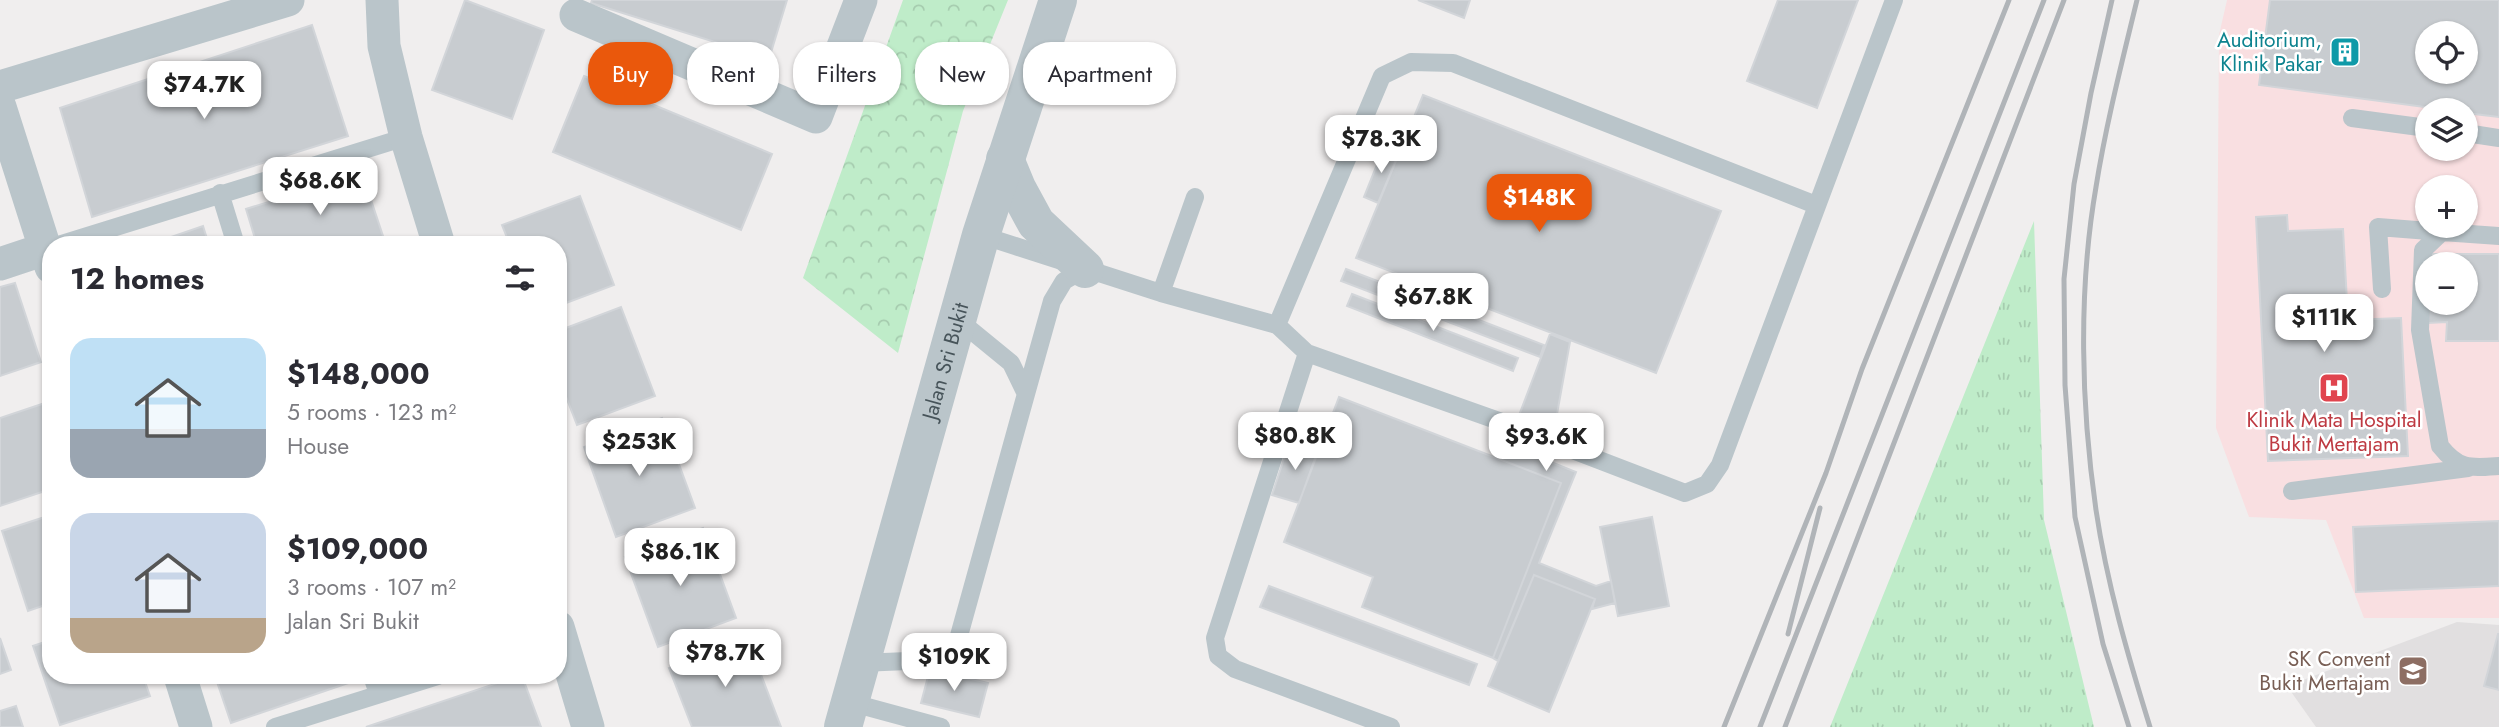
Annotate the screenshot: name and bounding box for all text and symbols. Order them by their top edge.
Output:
map controls [2415,21,2478,315]
button: locate [2415,21,2478,84]
place label: Auditorium, Klinik Pakar [2217,25,2323,79]
building icon: Auditorium, Klinik Pakar [2328,35,2362,69]
chip: Buy [588,42,673,105]
chip: Rent [687,42,779,105]
chip: Filters [793,42,901,105]
chip: New [915,42,1009,105]
chip: Apartment [1023,42,1176,105]
pin: $74.7K [147,61,261,121]
text: $74.7K [163,67,245,101]
button: layers [2415,98,2478,161]
pin: $78.3K [1324,116,1438,175]
text: $78.3K [1341,121,1421,155]
pin: $68.6K [263,158,377,217]
text: $68.6K [279,163,361,197]
pin: $148K [1490,174,1588,234]
button: + [2415,175,2478,238]
text: $148K [1503,180,1575,214]
button: − [2415,252,2478,315]
text: 12 homes [70,257,204,300]
icon: filters [501,259,539,297]
pin: $67.8K [1376,274,1490,333]
text: $67.8K [1393,279,1473,313]
pin: $111K [2275,294,2373,354]
street label: Jalan Sri Bukit [914,299,976,426]
text: $111K [2291,300,2357,334]
text: $148,000 [287,352,430,395]
icon: home [126,366,210,450]
hospital icon: Klinik Mata Hospital Bukit Mertajam [2317,371,2351,405]
text: 5 rooms · 123 m² [287,395,456,429]
place label: Klinik Mata Hospital Bukit Mertajam [2246,405,2422,459]
pin: $80.8K [1238,412,1352,472]
pin: $93.6K [1489,414,1603,473]
text: $80.8K [1254,418,1336,452]
pin: $253K [590,419,688,478]
text: $93.6K [1505,419,1587,453]
text: $253K [602,424,676,458]
text: House [287,429,349,463]
text: $109,000 [287,527,428,570]
pin: $86.1K [623,528,737,588]
text: $86.1K [640,534,720,568]
icon: home [126,541,210,625]
text: 3 rooms · 107 m² [287,570,456,604]
text: Jalan Sri Bukit [287,604,419,638]
pin: $78.7K [668,630,782,689]
pin: $109K [905,634,1003,693]
text: $78.7K [685,635,765,669]
text: $109K [918,639,990,673]
place label: SK Convent Bukit Mertajam [2259,644,2390,698]
school or university icon: SK Convent Bukit Mertajam [2396,654,2430,688]

